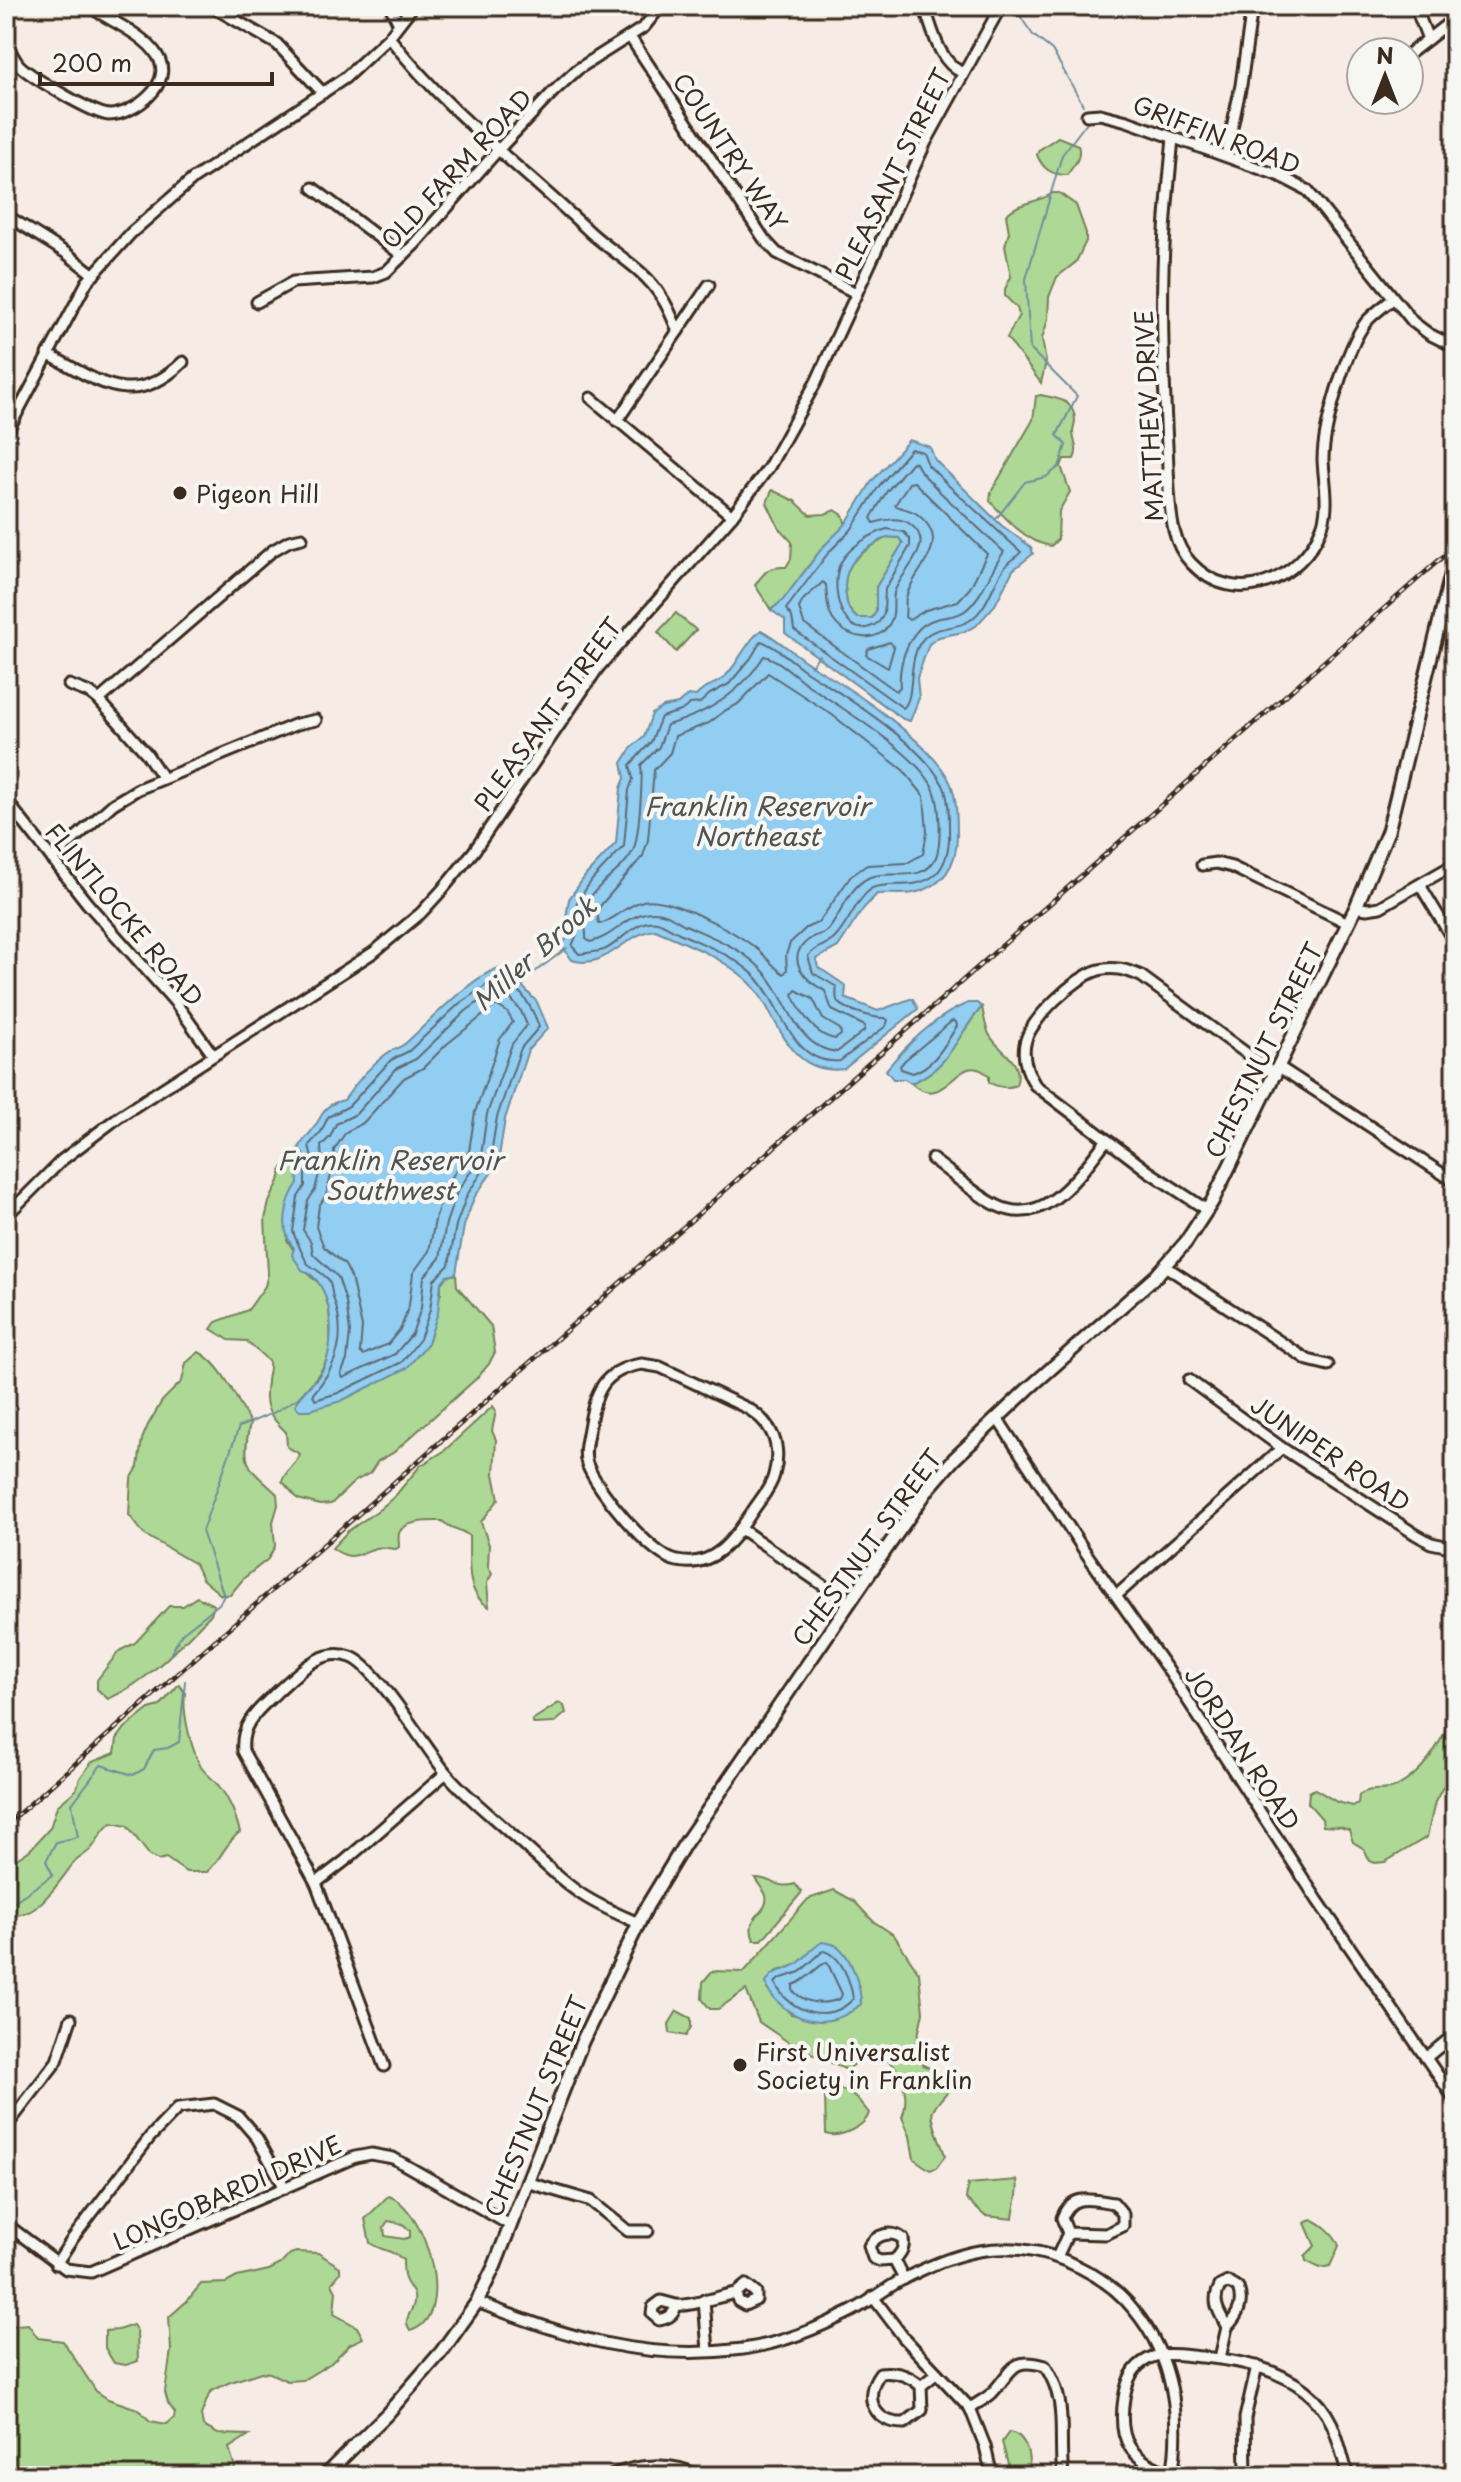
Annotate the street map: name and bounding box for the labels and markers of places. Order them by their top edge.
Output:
place label: Pigeon Hill [196,475,319,511]
marker: Pigeon Hill [171,484,189,502]
place label: First Universalist Society in Franklin [756,2033,972,2097]
marker: First Universalist Society in Franklin [731,2056,749,2074]

